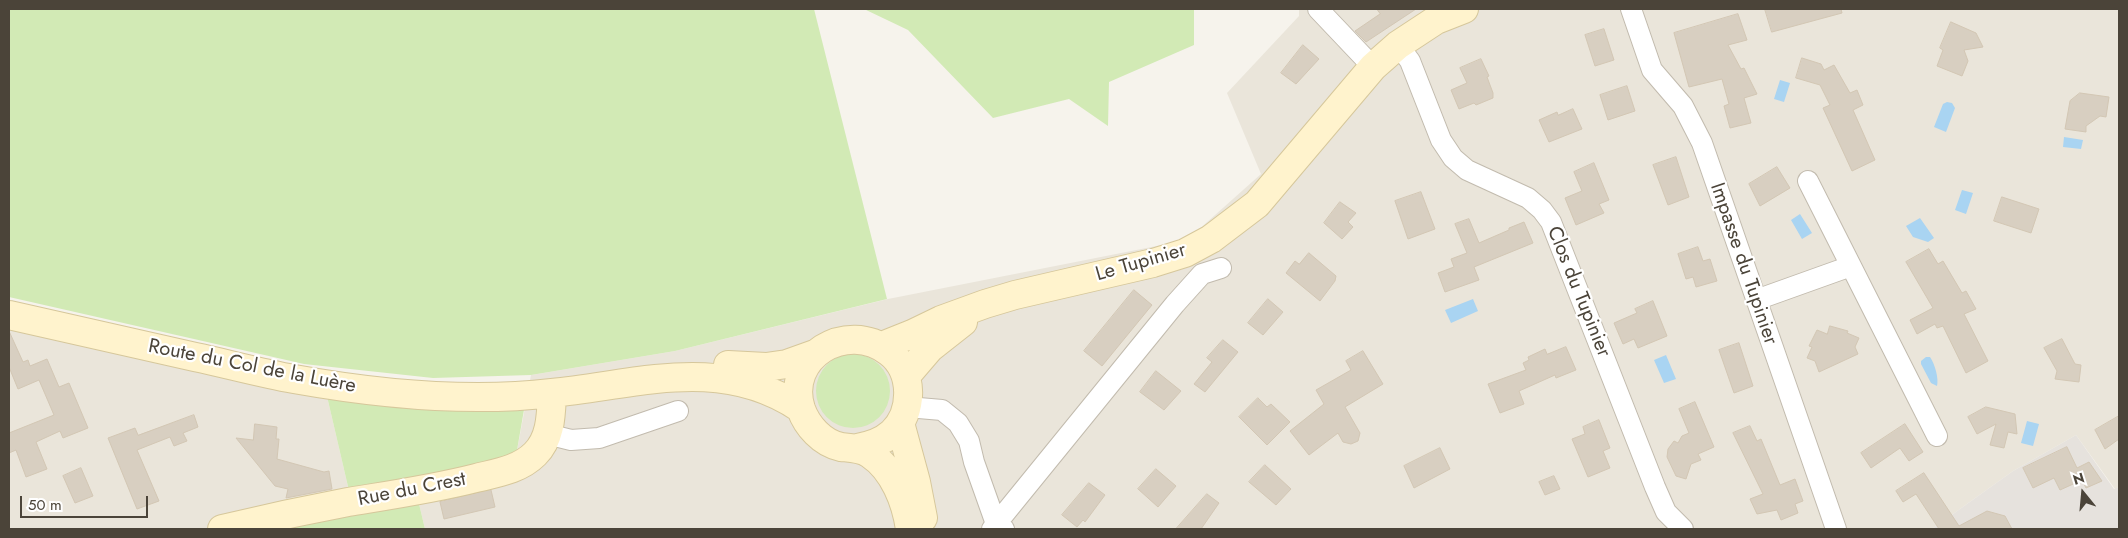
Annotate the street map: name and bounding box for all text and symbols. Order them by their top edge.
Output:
street label: Impasse du Tupinier [1704,180,1782,348]
street label: Clos du Tupinier [1541,223,1615,361]
street label: Le Tupinier [1093,239,1189,287]
street label: Route du Col de la Luère [146,335,358,399]
text: N [2070,467,2087,490]
street label: Rue du Crest [356,468,468,512]
north arrow [2058,468,2108,518]
scale bar [22,486,150,518]
text: 50 m [28,494,62,516]

